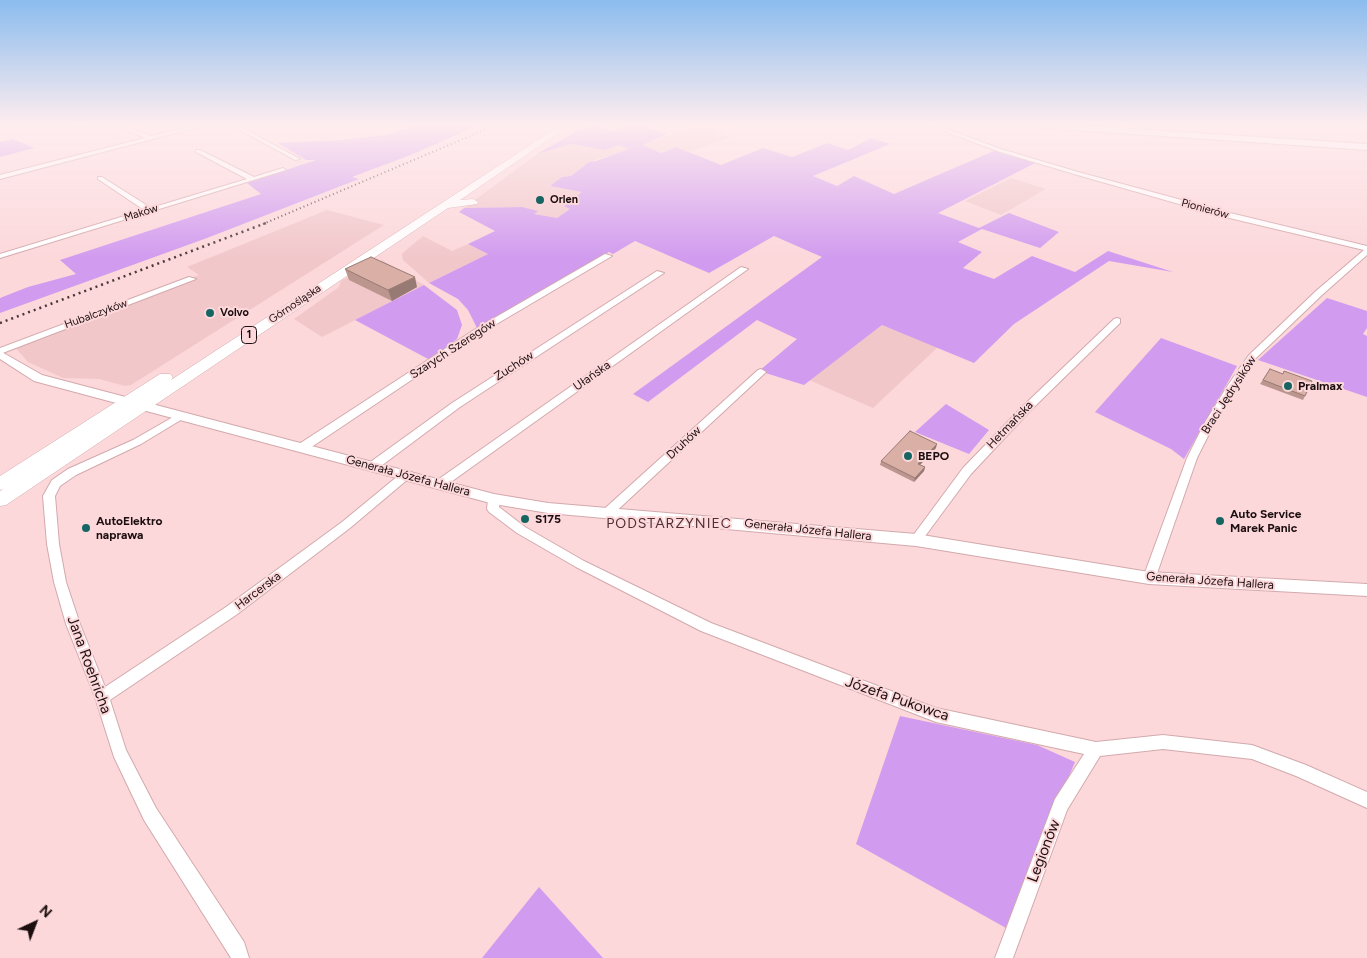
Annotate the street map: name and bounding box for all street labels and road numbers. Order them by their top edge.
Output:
street label: Pionierów [1180,196,1230,222]
street label: Maków [122,202,160,224]
street label: Górnośląska [266,282,324,326]
street label: Hubalczyków [63,296,129,332]
street label: Szarych Szeregów [407,316,499,382]
road number: 1 [242,326,256,344]
street label: Zuchów [492,348,536,384]
street label: Braci Jędrysików [1198,353,1260,437]
street label: Ułańska [571,358,613,394]
street label: Hetmańska [984,398,1036,452]
street label: Druhów [664,423,704,463]
street label: Generała Józefa Hallera [344,453,472,499]
street label: Generała Józefa Hallera [744,516,872,544]
street label: Harcerska [232,569,284,613]
street label: Generała Józefa Hallera [1146,569,1274,593]
street label: Jana Roehricha [63,614,115,716]
street label: Józefa Pukowca [843,673,951,725]
street label: Legionów [1024,817,1064,885]

